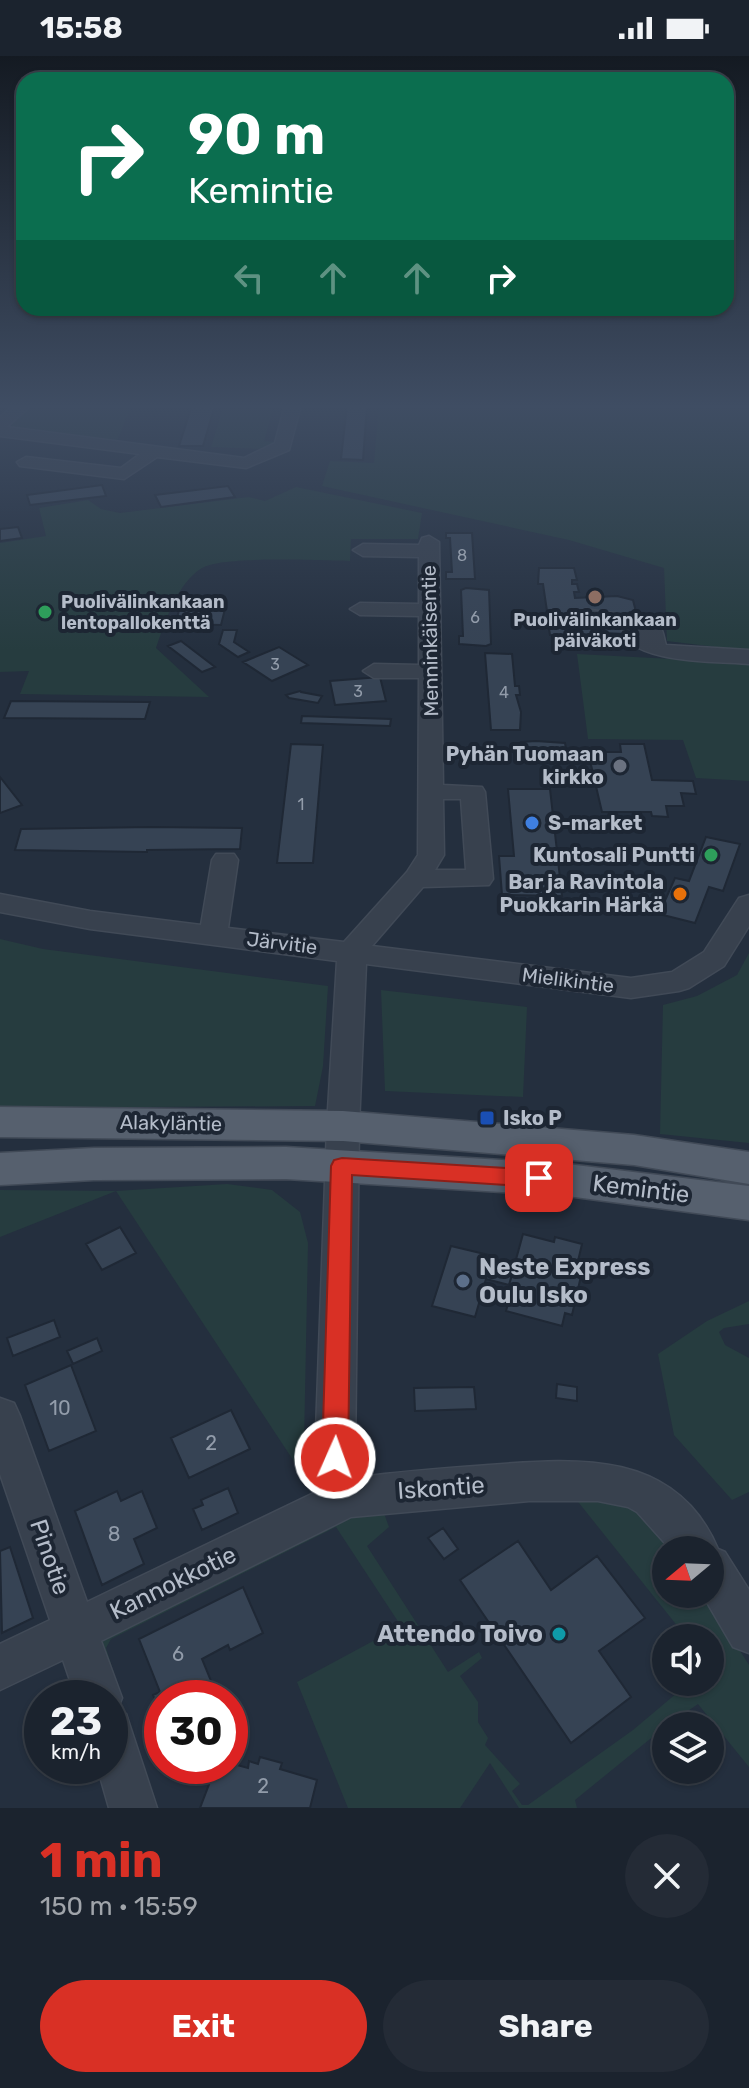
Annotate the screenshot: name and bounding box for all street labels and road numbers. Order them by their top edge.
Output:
street label: Menninkäisentie [417,565,443,717]
street label: Järvitie [245,927,319,959]
street label: Mielikintie [521,962,615,998]
street label: Alakyläntie [120,1110,222,1136]
street label: Kemintie [591,1169,691,1209]
street label: Iskontie [396,1471,486,1505]
street label: Pinotie [24,1516,76,1598]
street label: Kannokkotie [105,1540,241,1626]

